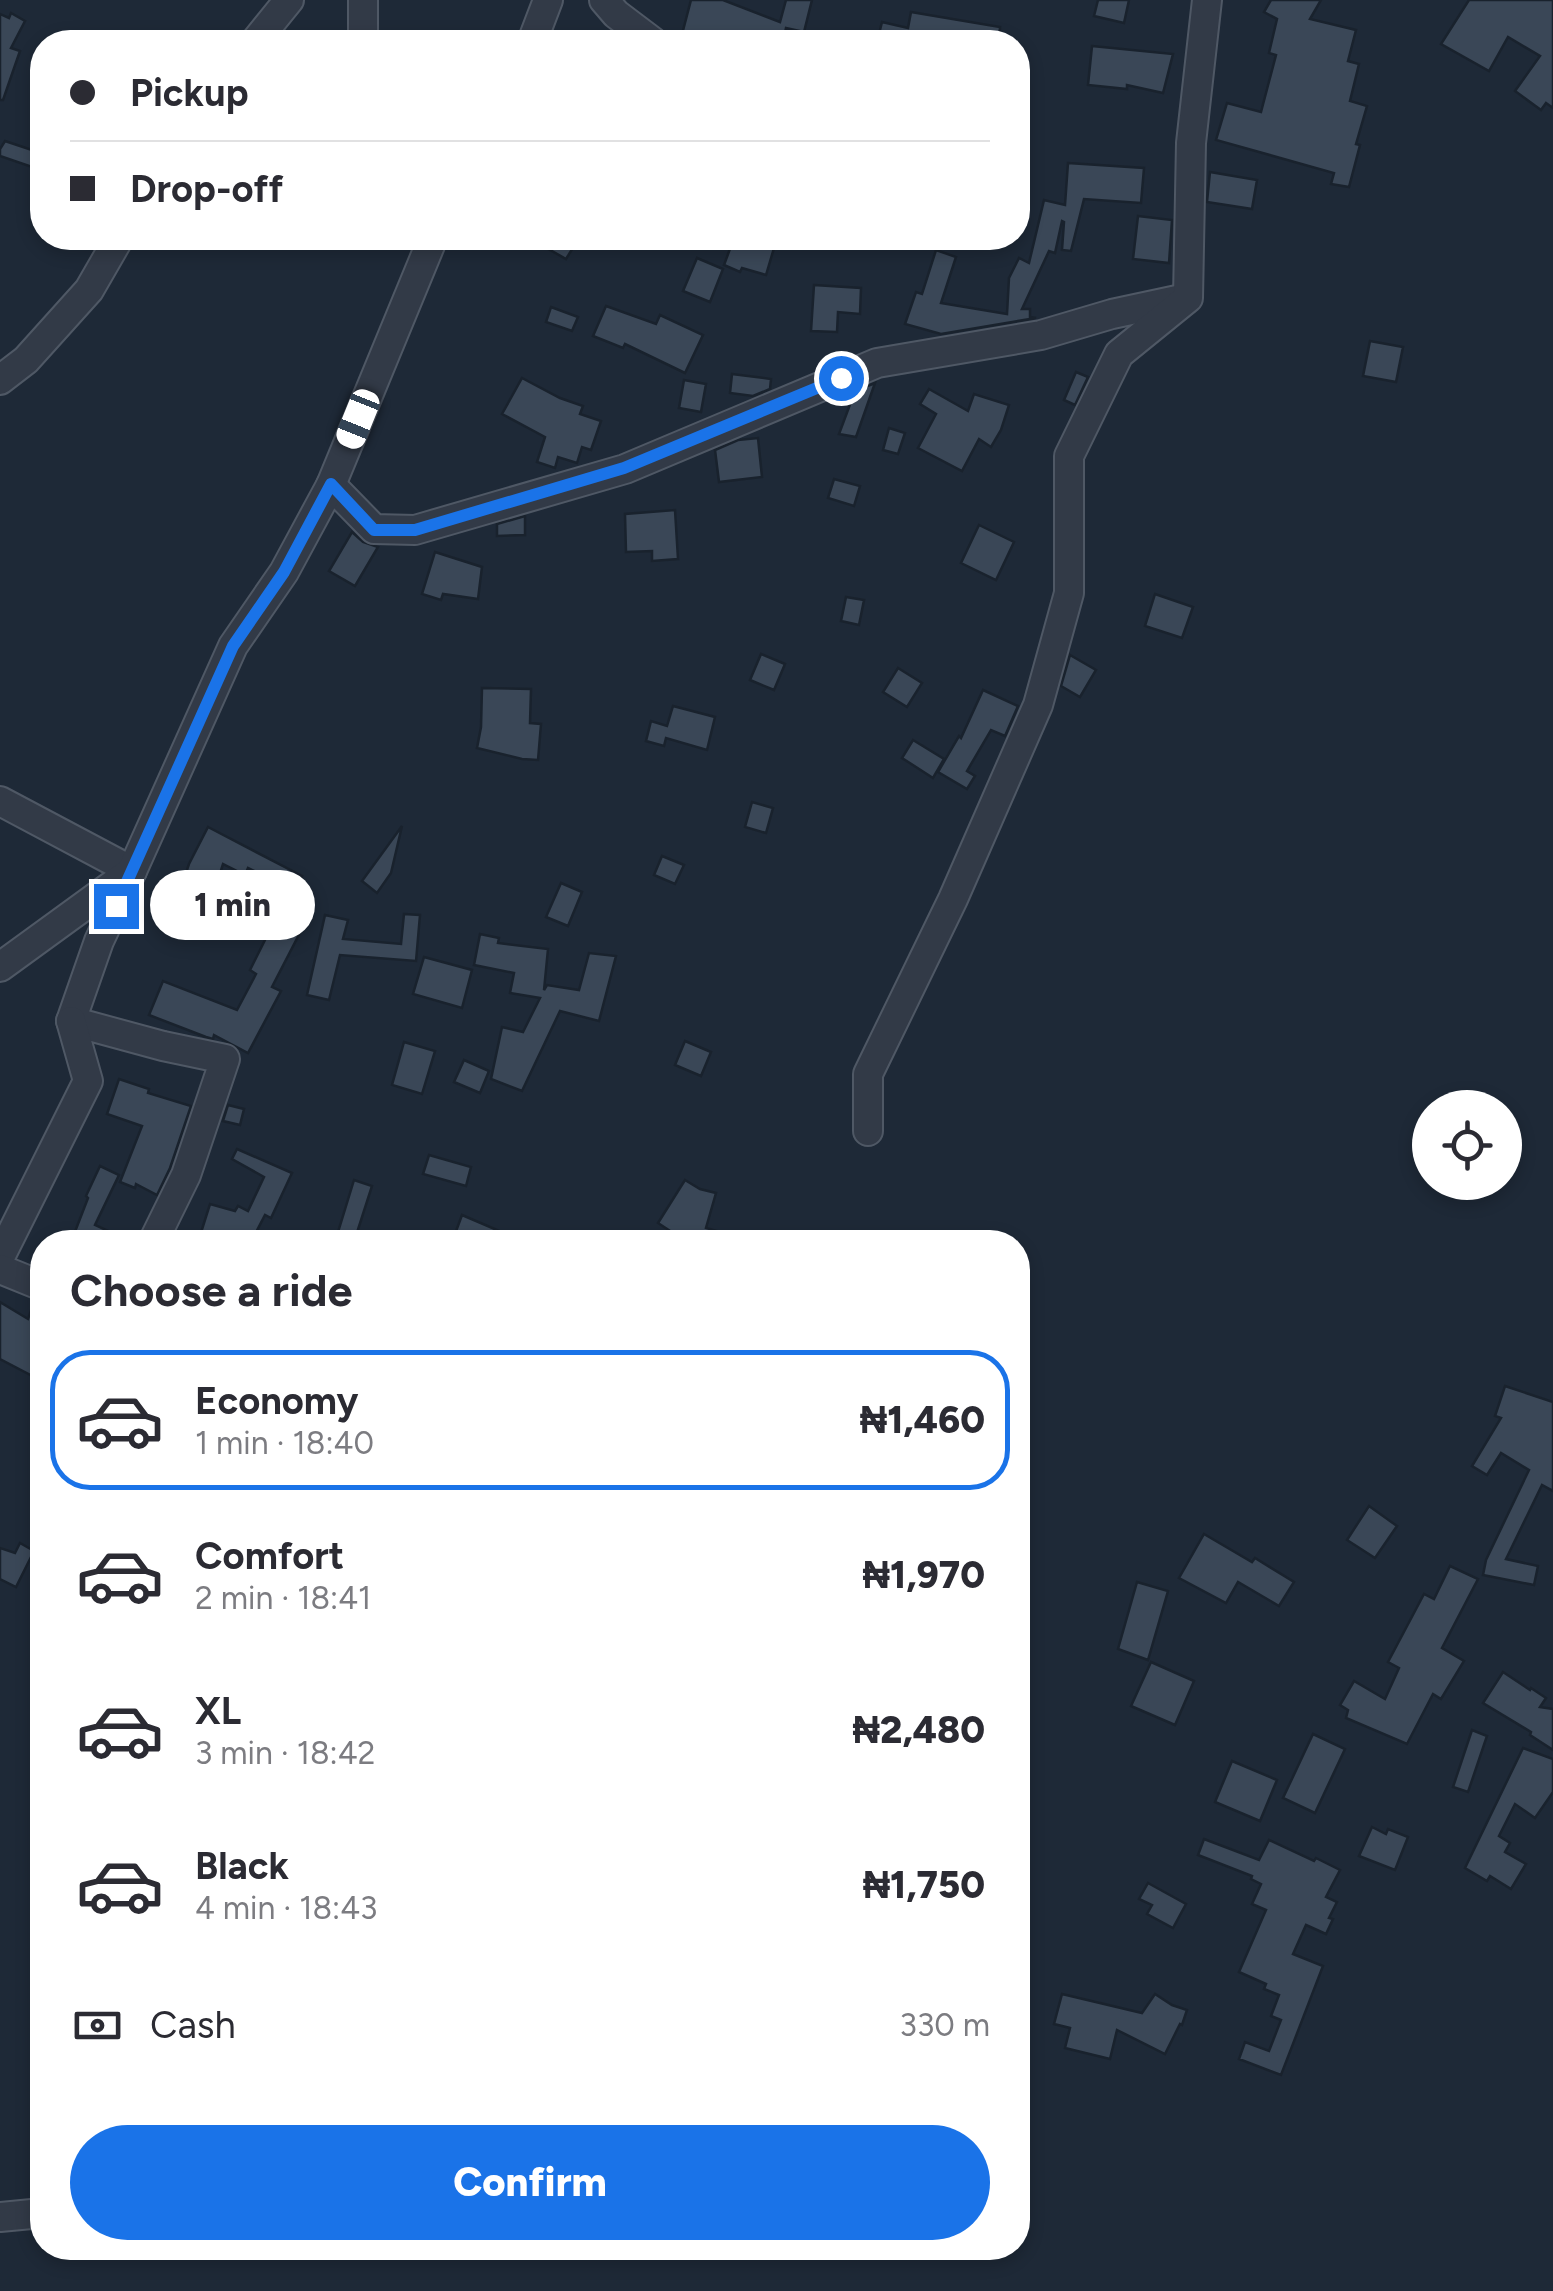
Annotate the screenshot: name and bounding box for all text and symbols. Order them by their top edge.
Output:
text: Pickup [130,70,248,116]
text: Drop-off [130,166,283,212]
route start [819,356,864,401]
car [333,386,383,452]
callout: 1 min [151,871,316,941]
route end [94,884,139,929]
text: 1 min [194,886,271,924]
map controls [1412,1090,1522,1200]
button: locate [1412,1090,1522,1200]
text: Choose a ride [70,1263,352,1317]
icon: car [75,1375,165,1465]
text: Economy [195,1378,358,1424]
text: ₦1,460 [860,1397,985,1443]
text: 1 min · 18:40 [195,1424,374,1462]
icon: car [75,1530,165,1620]
text: Comfort [195,1533,344,1579]
text: ₦1,970 [863,1552,985,1598]
text: 2 min · 18:41 [195,1579,371,1617]
icon: car [75,1685,165,1775]
text: XL [195,1688,241,1734]
text: ₦2,480 [853,1707,985,1753]
text: 3 min · 18:42 [195,1734,375,1772]
icon: car [75,1840,165,1930]
text: Black [195,1843,289,1889]
text: ₦1,750 [863,1862,985,1908]
text: 4 min · 18:43 [195,1889,377,1927]
icon: cash [70,1998,125,2053]
text: Cash [150,2002,236,2048]
text: 330 m [900,2006,990,2044]
button: Confirm [70,2125,990,2240]

